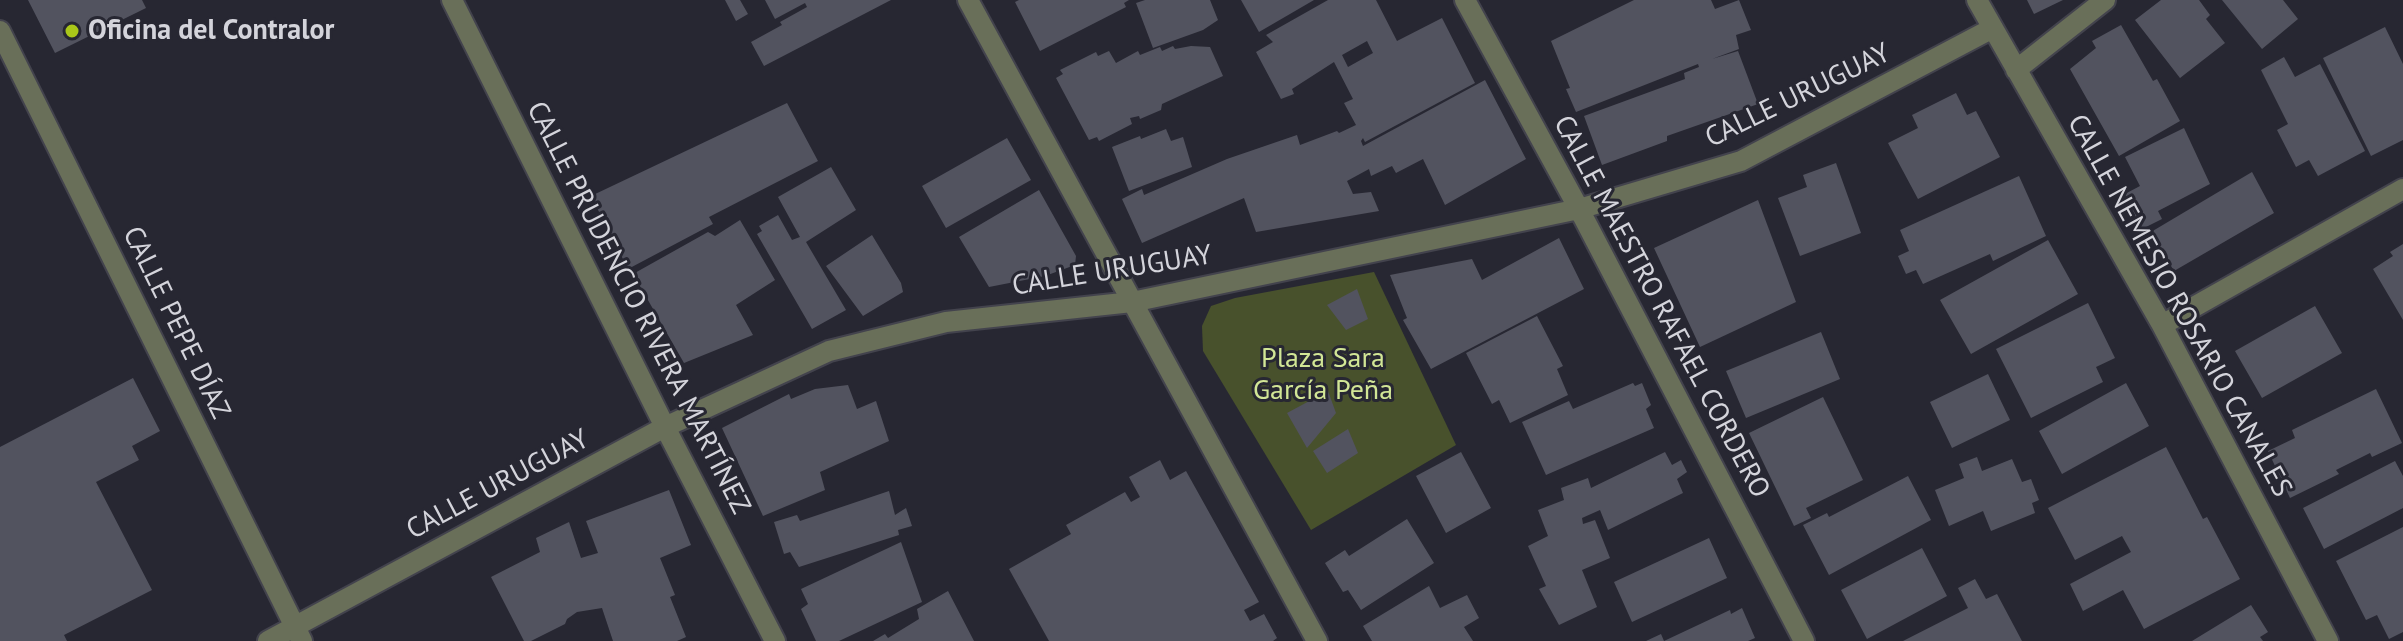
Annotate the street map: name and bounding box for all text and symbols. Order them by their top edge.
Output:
place label: Oficina del Contralor [88,14,334,48]
marker: Oficina del Contralor [63,22,81,40]
street label: CALLE URUGUAY [1700,37,1896,155]
street label: CALLE PRUDENCIO RIVERA MARTÍNEZ [519,96,757,520]
street label: CALLE NEMESIO ROSARIO CANALES [2060,109,2298,503]
street label: CALLE MAESTRO RAFAEL CORDERO [1546,110,1776,504]
street label: CALLE PEPE DÍAZ [115,221,237,425]
street label: CALLE URUGUAY [1010,239,1214,303]
park label: Plaza Sara García Peña [1253,342,1393,408]
street label: CALLE URUGUAY [401,423,595,547]

